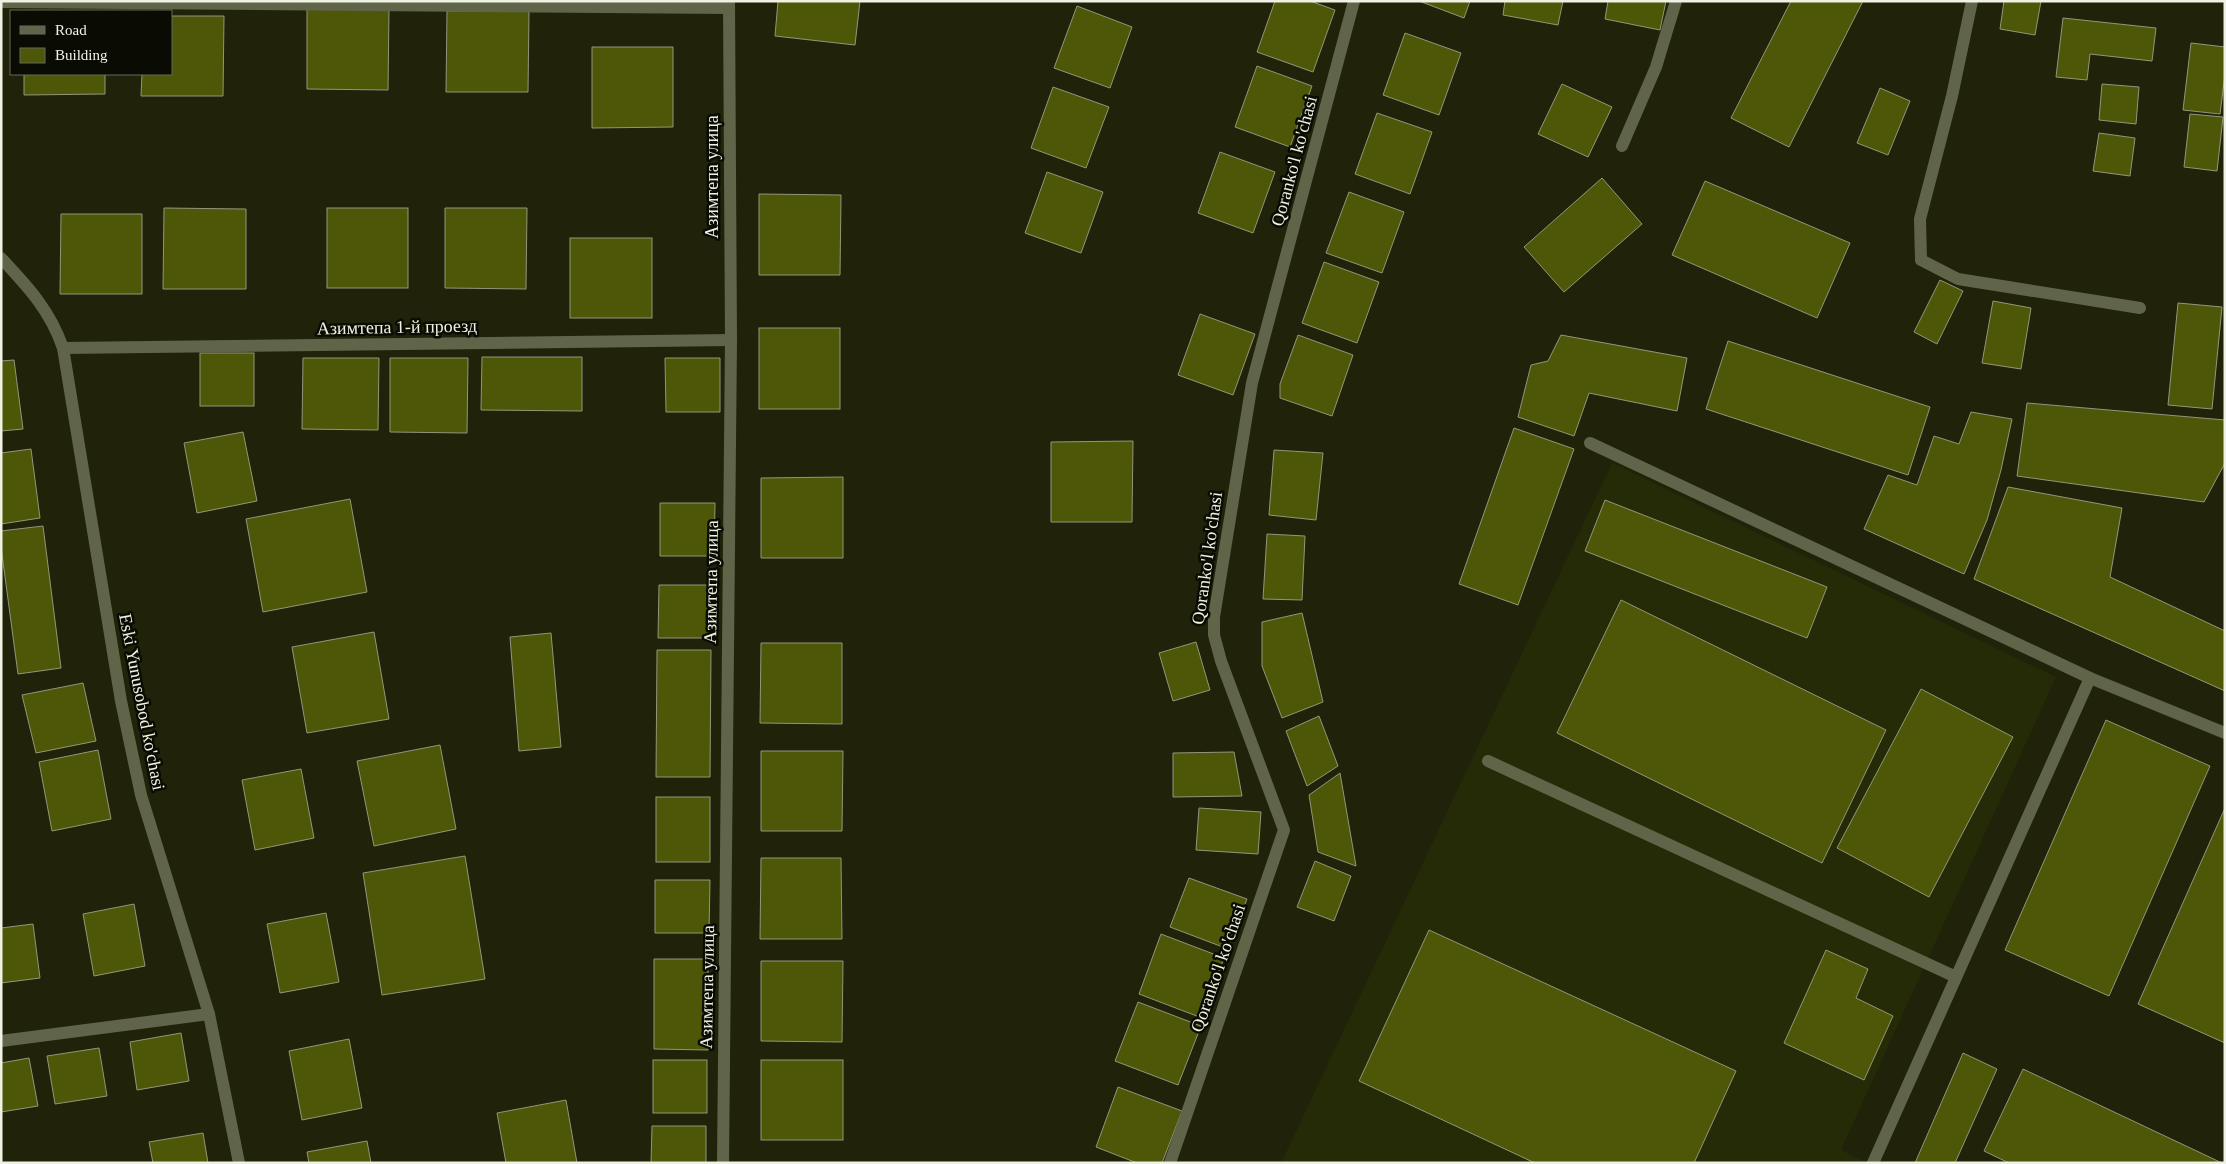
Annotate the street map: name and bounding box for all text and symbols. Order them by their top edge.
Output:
legend [10,10,172,75]
text: Road [55,22,87,38]
text: Building [55,47,108,63]
street label: Qoranko'l ko'chasi [1267,94,1321,228]
street label: Азимтепа улица [702,115,722,239]
street label: Азимтепа 1-й проезд [317,316,477,338]
street label: Qoranko'l ko'chasi [1188,490,1226,626]
street label: Азимтепа улица [700,520,722,644]
street label: Eski Yunusobod ko'chasi [115,612,169,792]
street label: Qoranko'l ko'chasi [1187,901,1249,1035]
street label: Азимтепа улица [696,925,718,1049]

